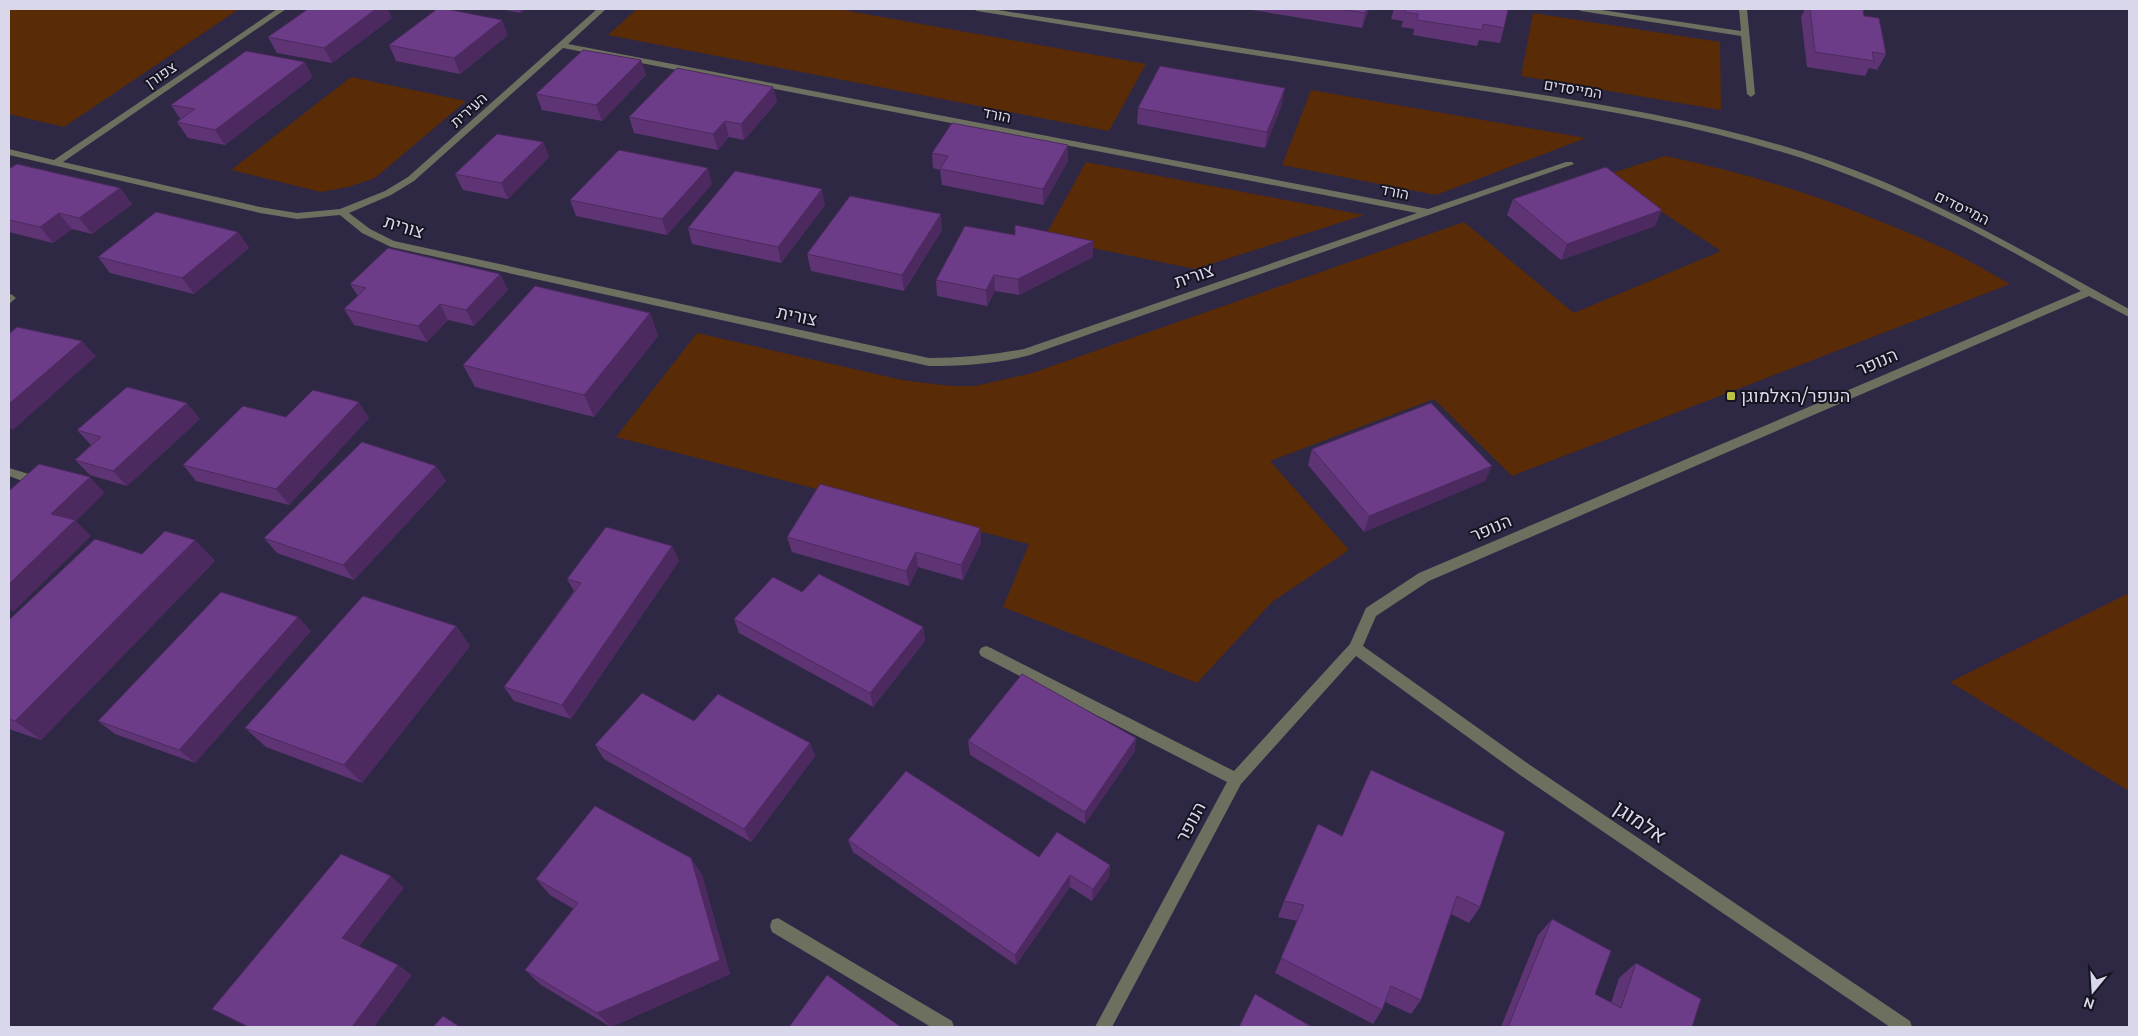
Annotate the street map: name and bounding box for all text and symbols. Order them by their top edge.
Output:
street label: צפורן [142,58,179,91]
street label: המייסדים [1543,76,1603,102]
street label: העירית [447,89,490,130]
street label: הורד [982,103,1013,126]
street label: הורד [1380,180,1411,203]
street label: המייסדים [1932,187,1992,228]
street label: צורית [382,211,427,242]
street label: צורית [1171,259,1216,291]
street label: צורית [775,301,819,329]
street label: הנופר [1853,344,1900,379]
place label: הנופר/האלמוגן [1741,385,1850,406]
marker: הנופר/האלמוגן [1725,390,1737,402]
street label: הנופר [1467,510,1514,545]
street label: אלמוגן [1610,795,1671,847]
street label: הנופר [1171,798,1209,845]
north arrow [2068,966,2118,1016]
text: N [2082,994,2096,1013]

